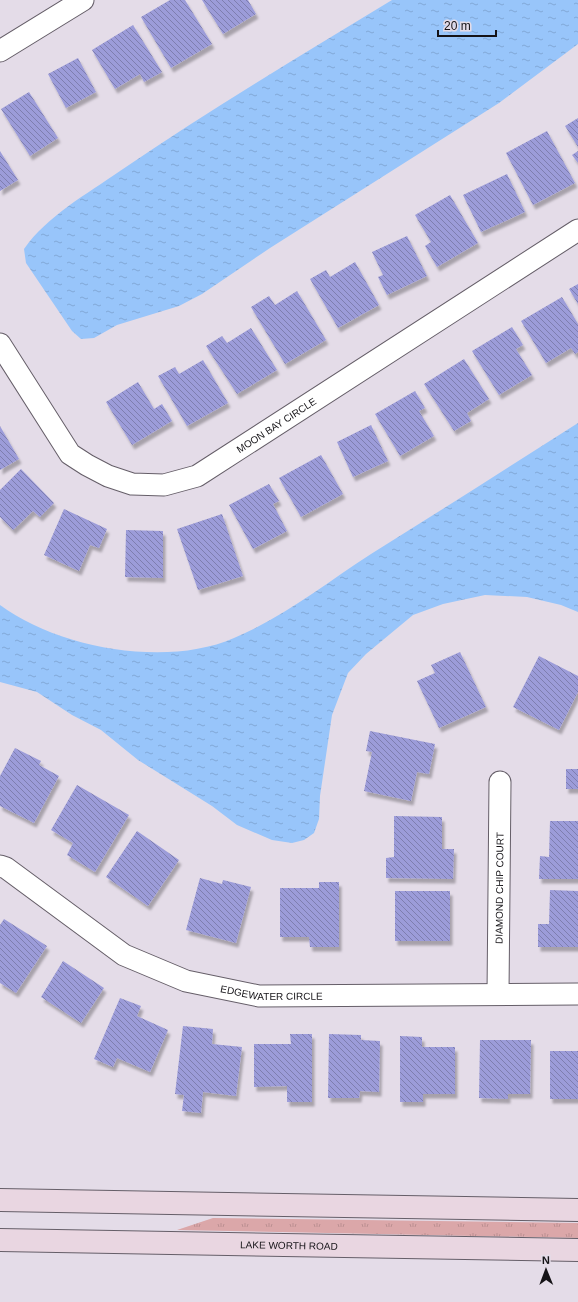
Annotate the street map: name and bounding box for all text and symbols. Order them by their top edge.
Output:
scale bar [438,12,496,38]
text: 20 m [444,19,471,33]
street label: MOON BAY CIRCLE [234,395,318,455]
street label: DIAMOND CHIP COURT [493,832,505,944]
street label: EDGEWATER CIRCLE [220,983,323,1002]
street label: LAKE WORTH ROAD [240,1239,338,1251]
north arrow [526,1250,566,1290]
text: N [542,1254,550,1266]

